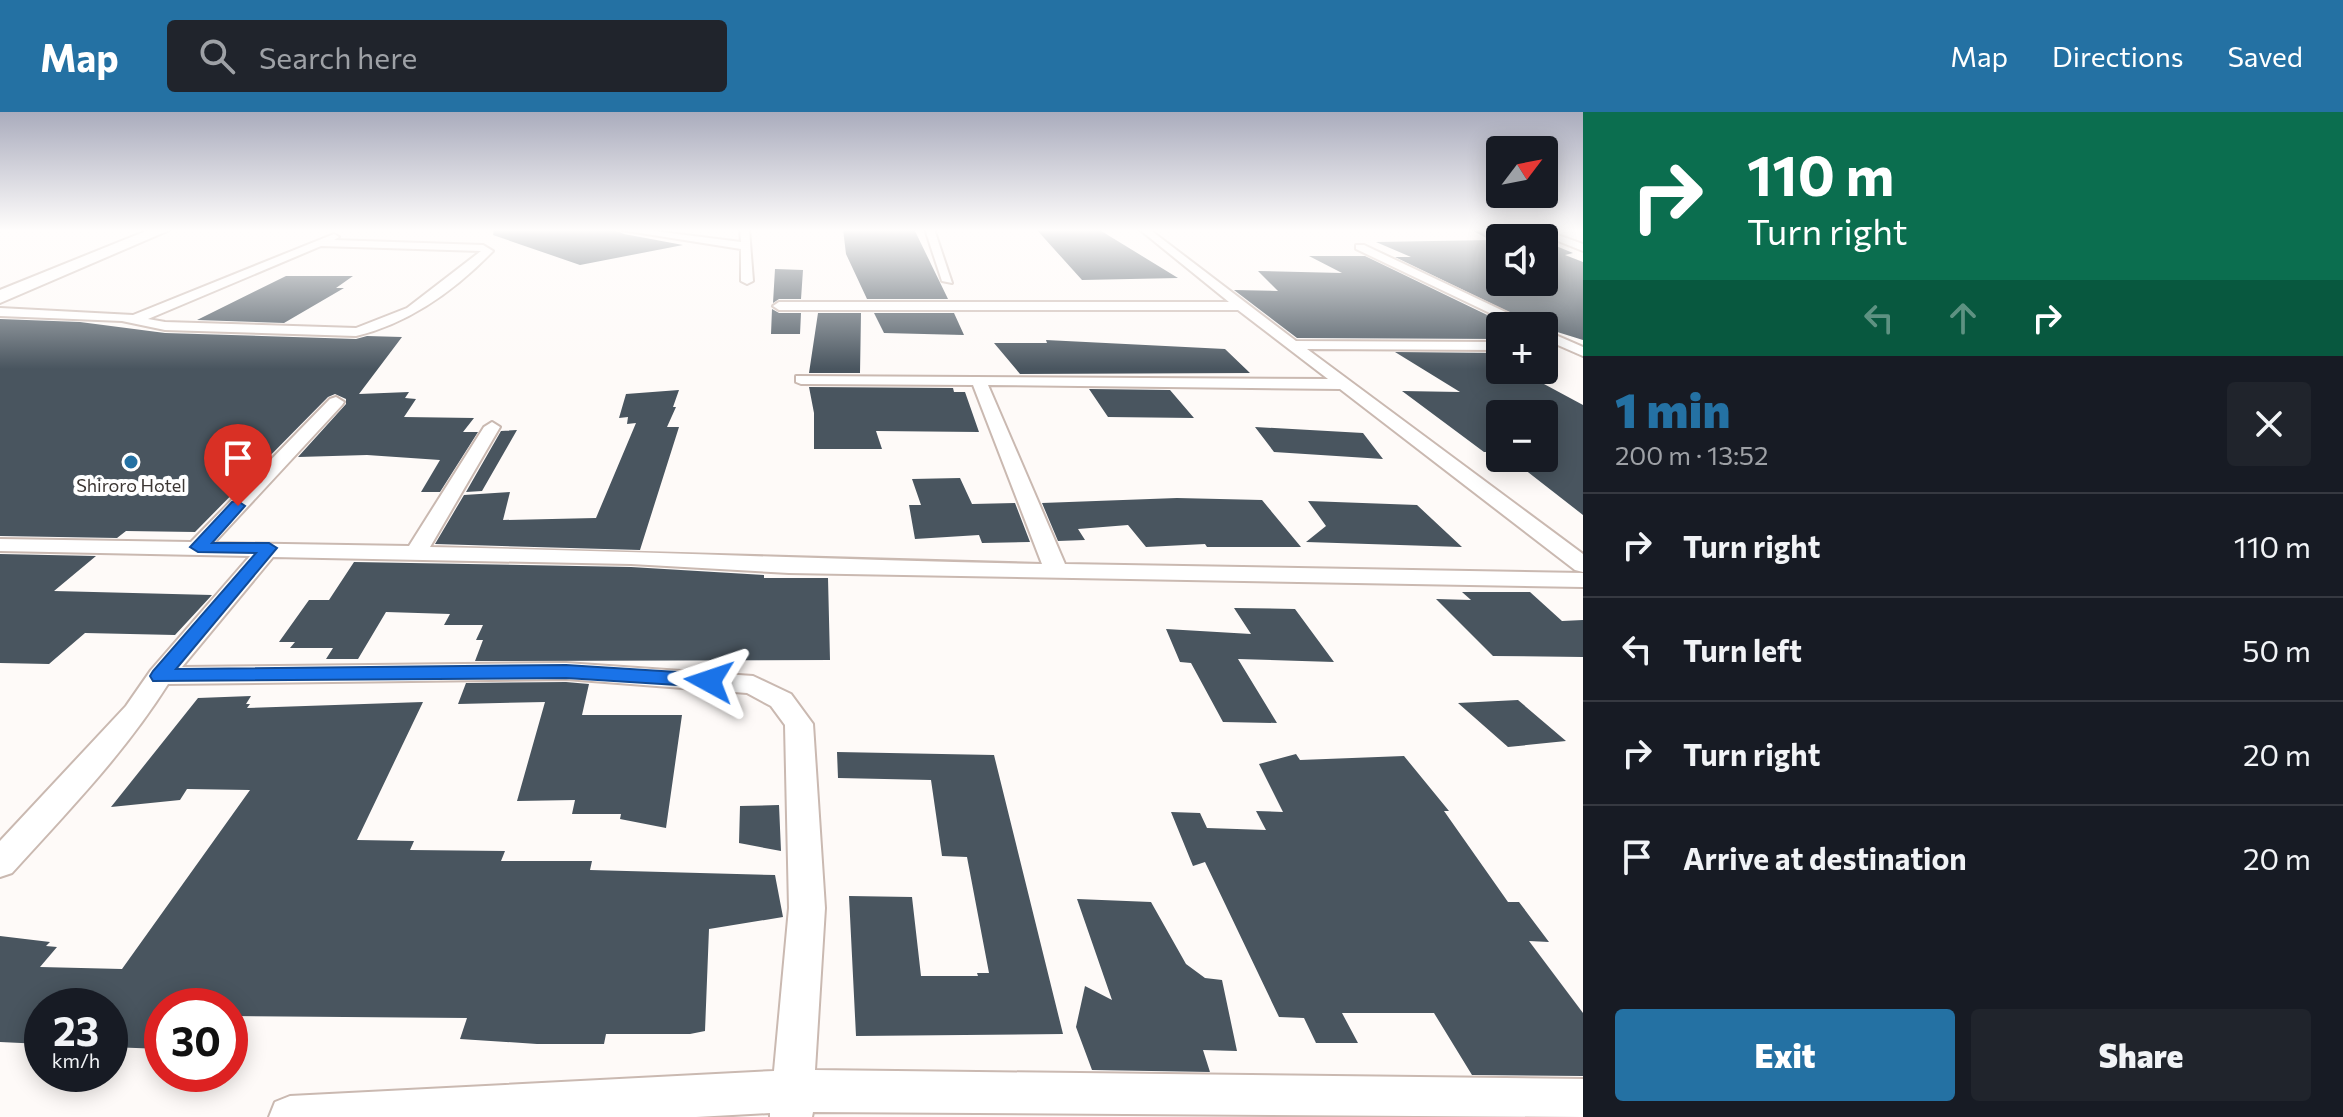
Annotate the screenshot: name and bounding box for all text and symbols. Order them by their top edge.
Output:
search box [167,20,727,92]
text: Map [40,33,119,80]
icon: search [195,34,239,78]
text: Search here [259,38,417,75]
text: Map [1950,39,2008,73]
text: Directions [2052,39,2183,73]
text: Saved [2227,39,2303,73]
north arrow [1486,136,1558,208]
map controls [1486,136,1558,472]
text: 110 m [1747,139,1894,208]
icon: right [1615,144,1719,248]
text: Turn right [1747,208,1908,252]
button: sound [1486,224,1558,296]
icon: left [1857,296,1901,340]
icon: ahead [1941,296,1985,340]
icon: right [2025,296,2069,340]
button: + [1486,312,1558,384]
text: 1 min [1615,379,1730,438]
button: close [2227,382,2311,466]
button: − [1486,400,1558,472]
pin [204,424,272,506]
icon: arrive [216,436,260,480]
text: 200 m · 13:52 [1615,439,1768,470]
marker: Shiroro Hotel [122,453,140,471]
place label: Shiroro Hotel [76,474,186,496]
icon: right [1615,523,1659,567]
text: Turn right [1683,527,1820,564]
text: 110 m [2234,527,2311,564]
icon: left [1615,627,1659,671]
text: Turn left [1683,631,1802,668]
text: 50 m [2242,631,2311,668]
position arrow [667,639,751,723]
icon: right [1615,731,1659,775]
text: Turn right [1683,735,1820,772]
text: 20 m [2243,735,2311,772]
icon: arrive [1615,835,1659,879]
text: Arrive at destination [1683,839,1967,876]
text: 20 m [2243,839,2311,876]
speed limit sign: 30 [144,988,248,1092]
text: 23 [53,1005,99,1054]
button: Exit [1615,1009,1955,1101]
button: Share [1971,1009,2311,1101]
text: km/h [52,1048,100,1072]

